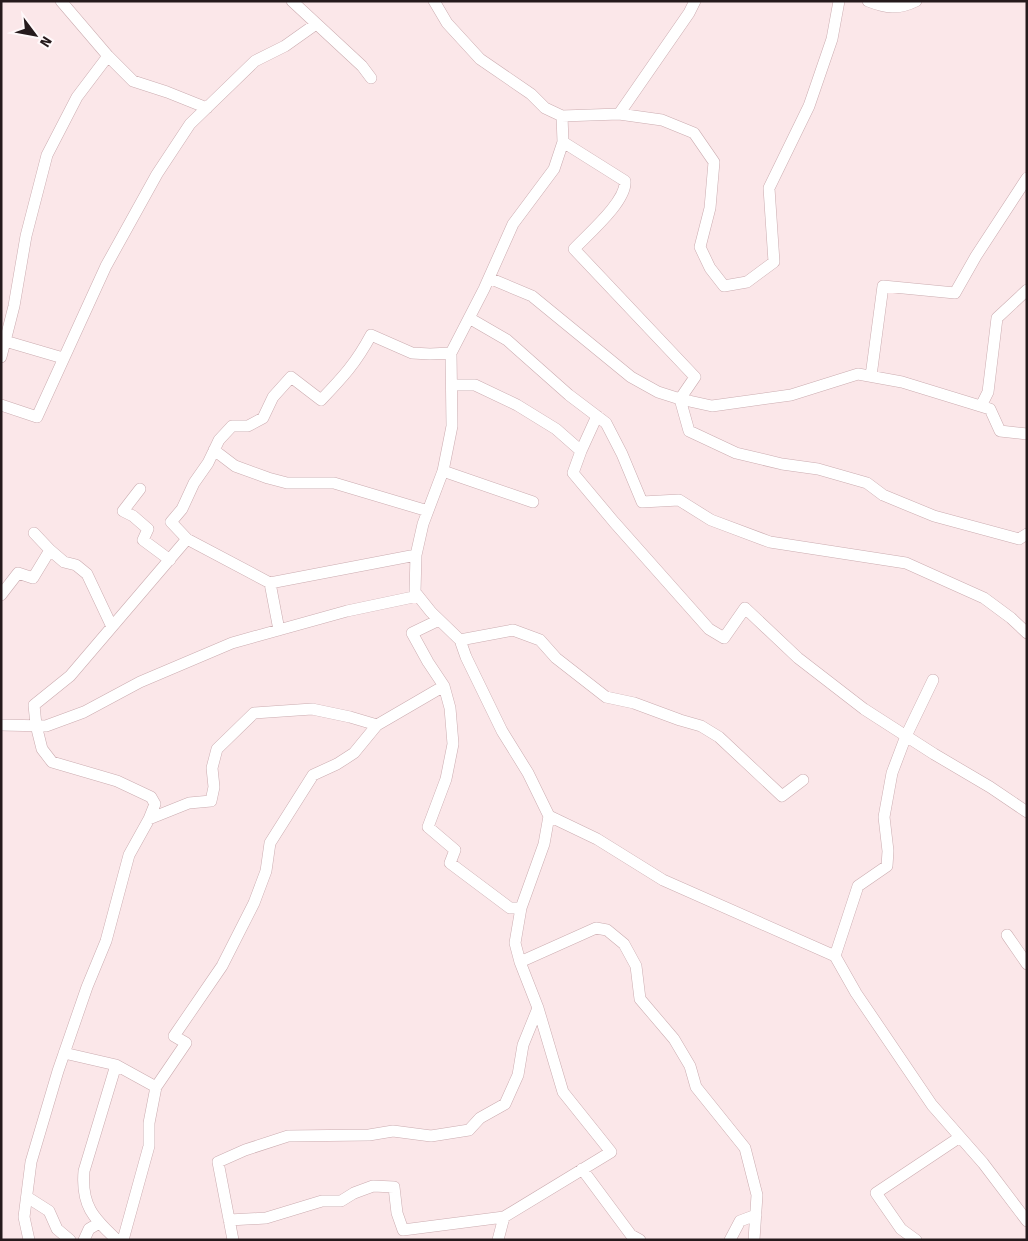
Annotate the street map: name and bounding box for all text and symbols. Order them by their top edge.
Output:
north arrow [10,10,60,60]
text: N [36,33,55,50]

